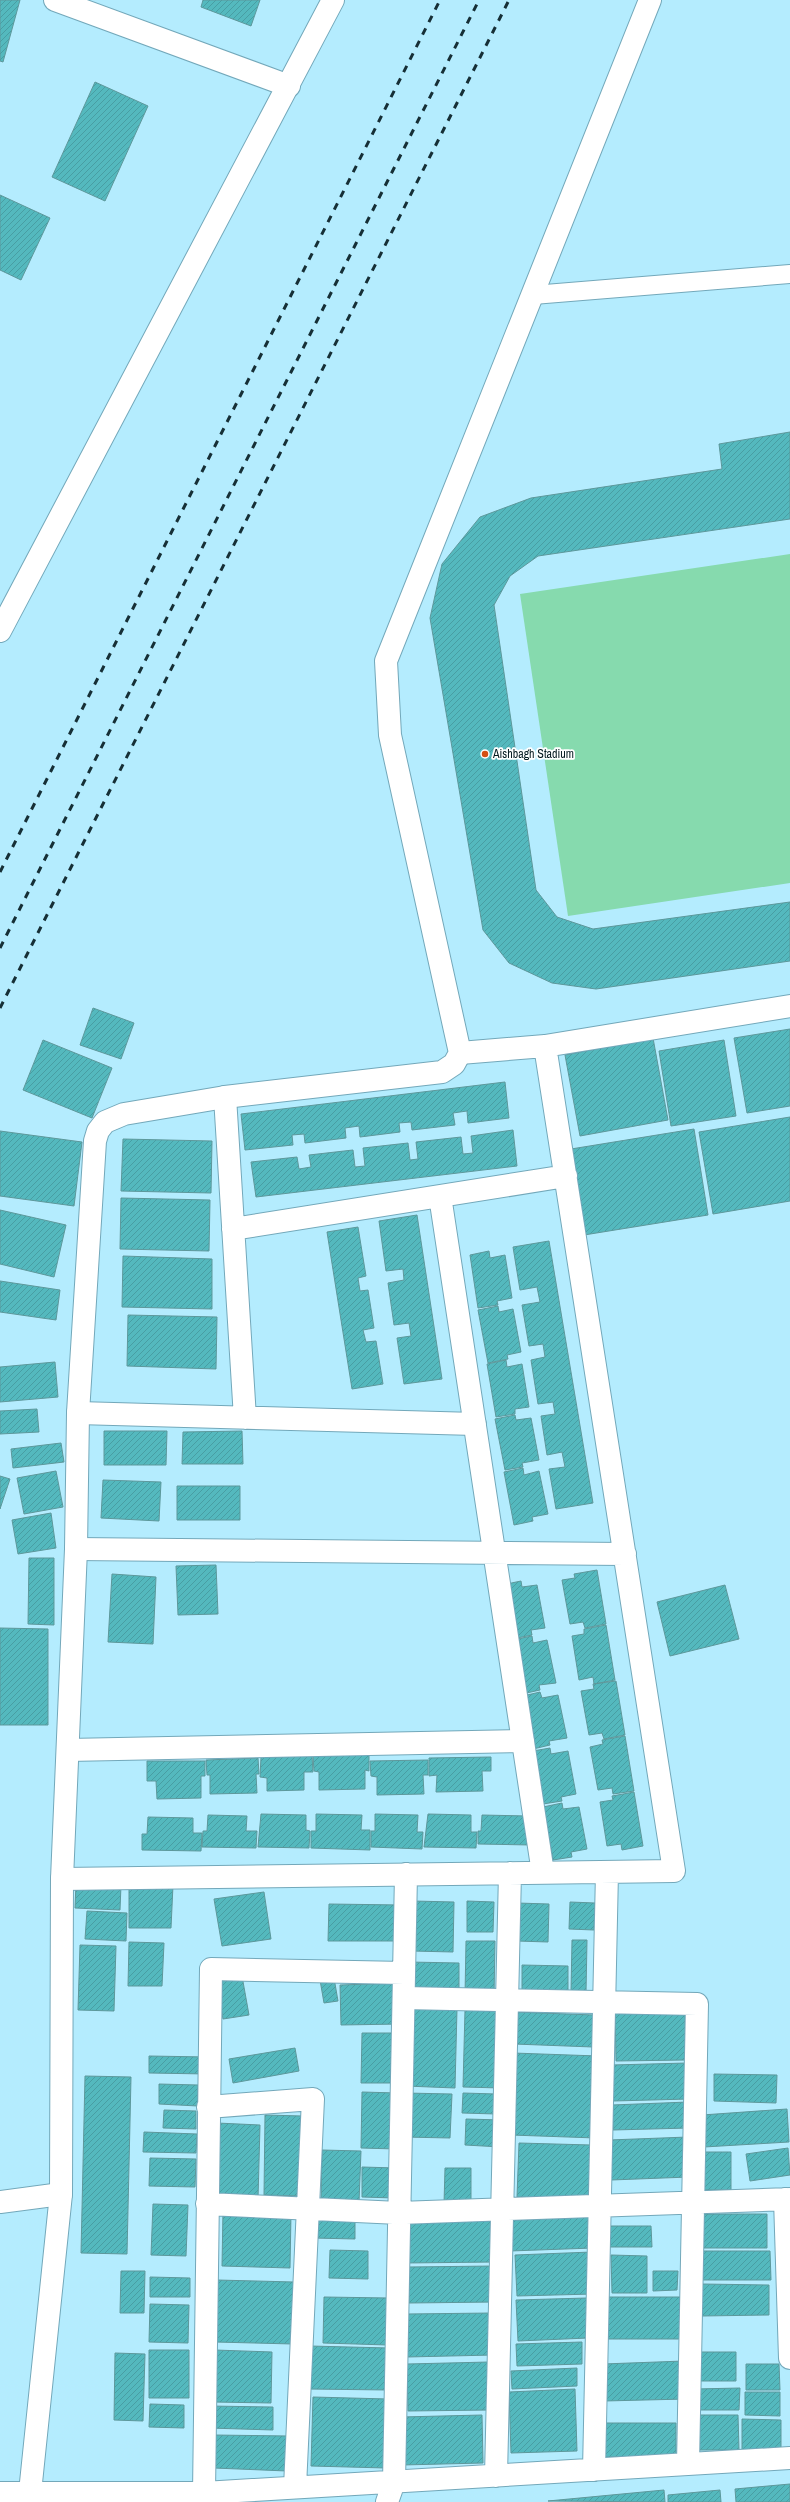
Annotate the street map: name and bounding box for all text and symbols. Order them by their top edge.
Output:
place label: Aishbagh Stadium [492,746,574,762]
marker: Aishbagh Stadium [480,749,490,759]

